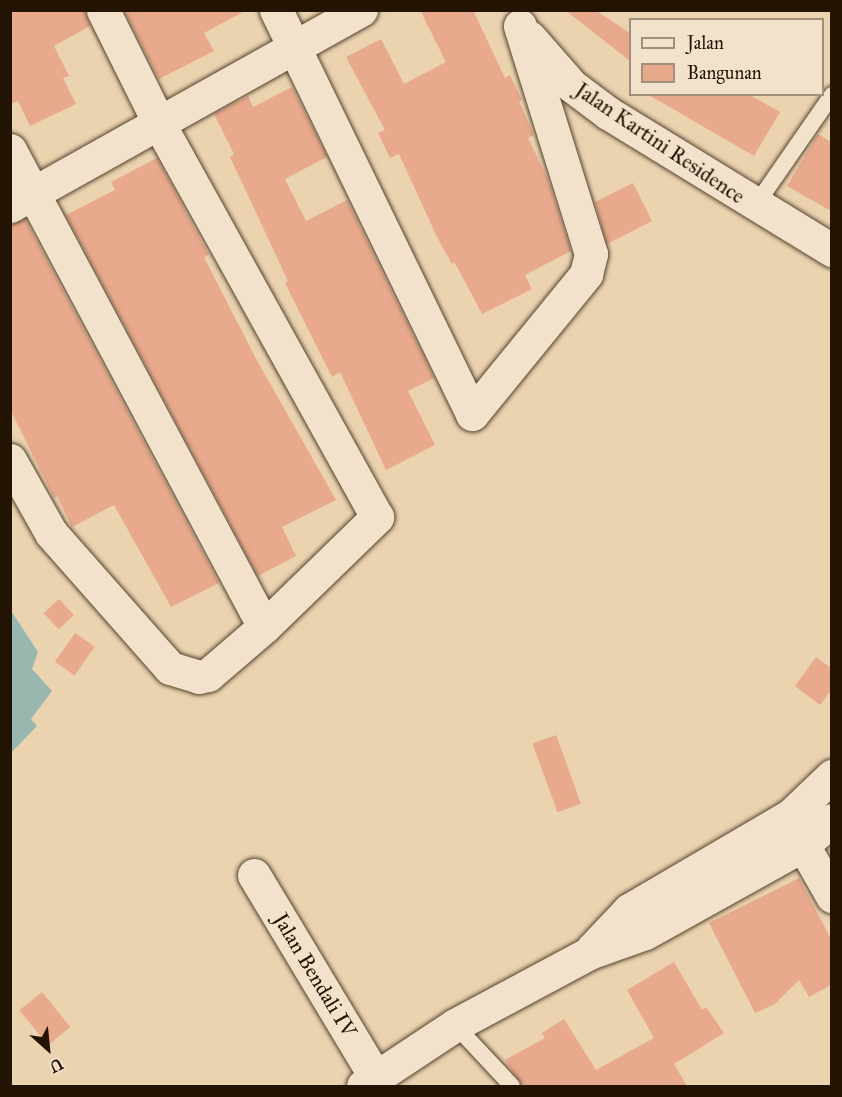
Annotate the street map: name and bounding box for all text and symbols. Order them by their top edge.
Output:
legend [629,18,824,96]
text: Jalan [687,32,724,54]
text: Bangunan [687,62,762,84]
street label: Jalan Kartini Residence [571,77,749,209]
street label: Jalan Bendali IV [268,908,362,1042]
north arrow [18,1019,78,1079]
text: U [46,1054,66,1077]

